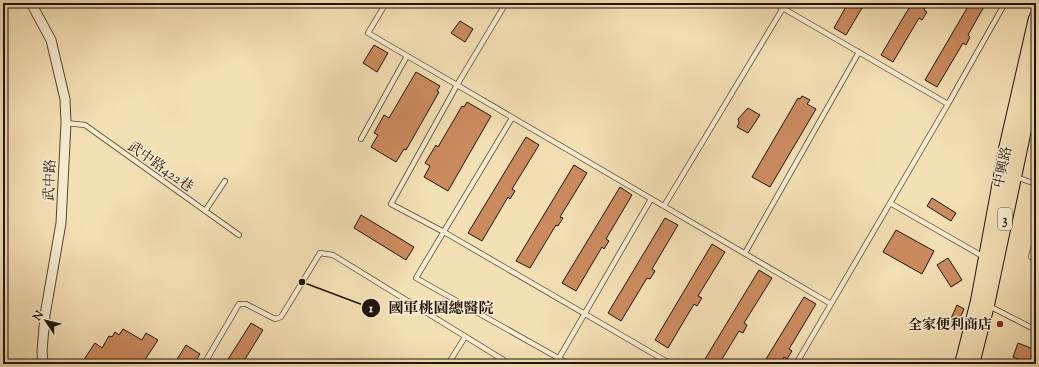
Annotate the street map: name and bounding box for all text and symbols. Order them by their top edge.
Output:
street label: 武中路422巷 [123,138,197,198]
street label: 中興路 [990,145,1018,190]
street label: 武中路 [40,159,62,202]
road number: 3 [998,208,1012,230]
callout: 國軍桃園總醫院 [361,294,502,321]
text: 國軍桃園總醫院 [388,299,494,320]
text: 1 [368,300,374,318]
north arrow [26,301,66,341]
text: N [29,307,48,325]
place label: 全家便利商店 [908,316,992,336]
marker: 全家便利商店 [995,319,1005,329]

